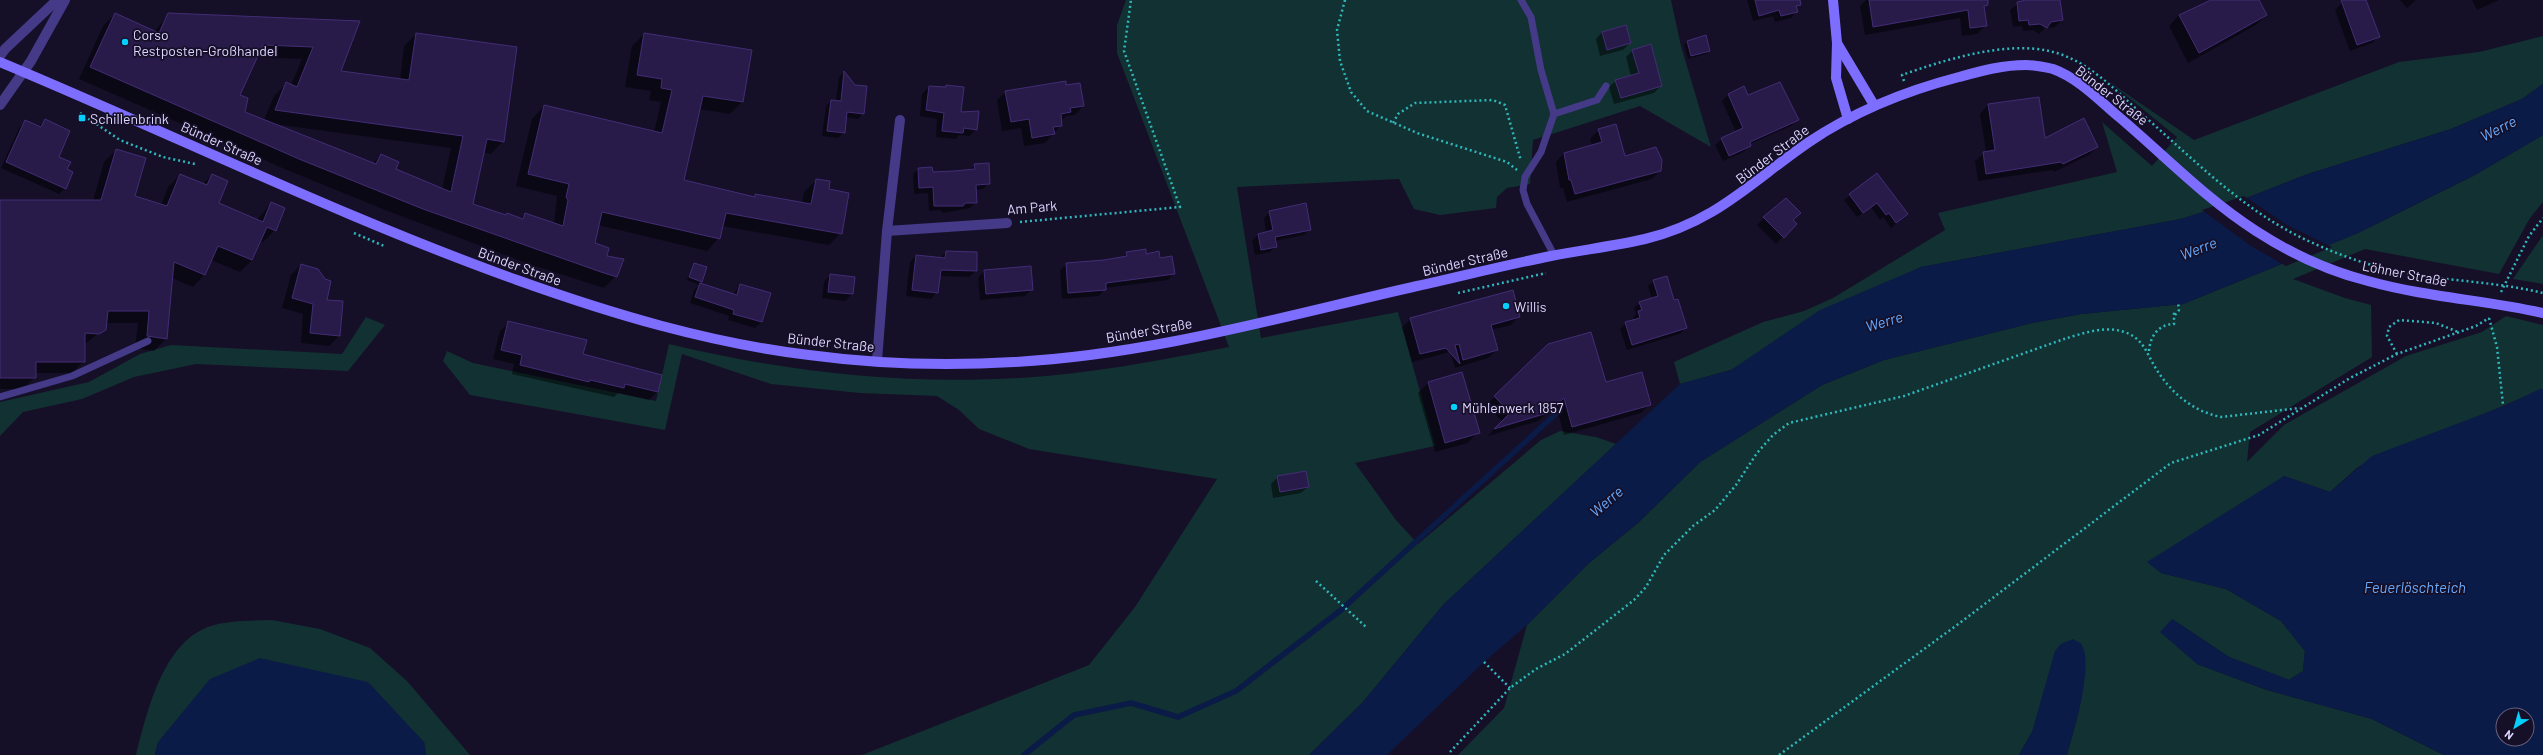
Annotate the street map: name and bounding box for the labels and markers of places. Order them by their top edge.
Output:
place label: Corso Restposten-Großhandel [133,26,277,59]
marker: Corso Restposten-Großhandel [120,37,130,47]
place label: Schillenbrink [90,110,169,127]
marker: Schillenbrink [77,113,87,123]
place label: Willis [1514,298,1547,315]
marker: Willis [1501,301,1511,311]
place label: Mühlenwerk 1857 [1462,399,1564,416]
marker: Mühlenwerk 1857 [1449,402,1459,412]

